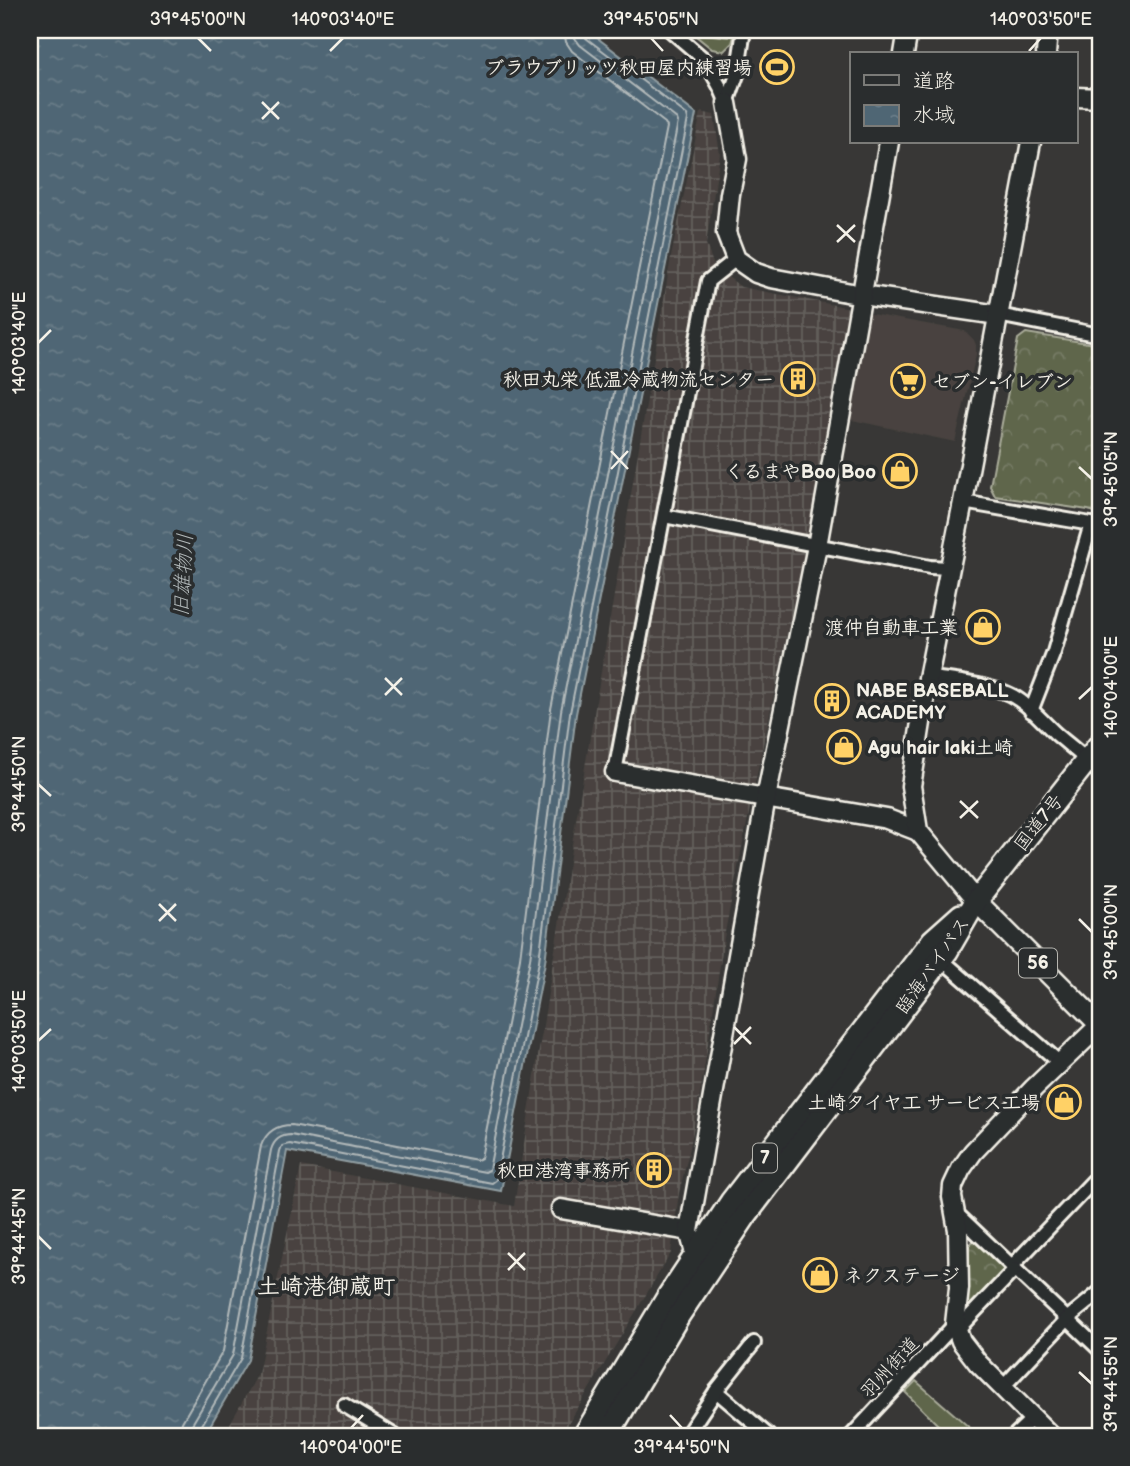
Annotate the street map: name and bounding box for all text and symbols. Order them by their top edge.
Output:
text: 39°45'00"N [150,9,246,30]
text: 140°03'40"E [292,9,394,30]
text: 39°45'05"N [603,9,699,30]
text: 140°03'50"E [990,9,1092,30]
sports icon: ブラウブリッツ秋田屋内練習場 [758,48,796,86]
legend [850,52,1078,144]
place label: ブラウブリッツ秋田屋内練習場 [485,57,752,80]
text: 道路 [913,69,955,94]
text: 水域 [913,103,955,128]
text: 140°03'40"E [9,292,30,394]
building icon: 秋田丸栄 低温冷蔵物流センター [779,360,817,398]
supermarket icon: セブン-イレブン [889,362,927,400]
place label: 秋田丸栄 低温冷蔵物流センター [503,369,774,392]
place label: セブン-イレブン [932,371,1073,394]
text: 39°45'05"N [1101,431,1122,527]
shop icon: くるまやBoo Boo [881,452,919,490]
place label: くるまやBoo Boo [725,461,876,484]
water label: 旧雄物川 [169,532,198,618]
shop icon: 渡仲自動車工業 [964,608,1002,646]
place label: 渡仲自動車工業 [825,617,958,640]
text: 140°04'00"E [1101,636,1122,738]
place label: NABE BASEBALL ACADEMY [855,680,1008,725]
building icon: NABE BASEBALL ACADEMY [813,682,851,720]
shop icon: Agu hair laki土崎 [825,728,863,766]
text: 39°44'50"N [9,736,30,832]
place label: Agu hair laki土崎 [867,737,1013,760]
street label: 国道7号 [1010,790,1069,856]
text: 39°45'00"N [1101,884,1122,980]
street label: 臨海バイパス [891,913,975,1019]
road number: 56 [1019,948,1057,978]
text: 140°03'50"E [9,990,30,1092]
shop icon: 土崎タイヤ工 サービス工場 [1045,1083,1083,1121]
place label: 土崎タイヤ工 サービス工場 [808,1092,1040,1115]
road number: 7 [753,1143,777,1172]
building icon: 秋田港湾事務所 [635,1151,673,1189]
place label: 秋田港湾事務所 [497,1160,630,1183]
text: 39°44'45"N [9,1187,30,1285]
shop icon: ネクステージ [801,1256,839,1294]
place label: ネクステージ [844,1265,960,1288]
district label: 土崎港御蔵町 [257,1273,395,1301]
street label: 羽州街道 [856,1332,924,1404]
text: 39°44'55"N [1101,1336,1122,1432]
text: 140°04'00"E [300,1437,402,1458]
text: 39°44'50"N [634,1437,730,1458]

